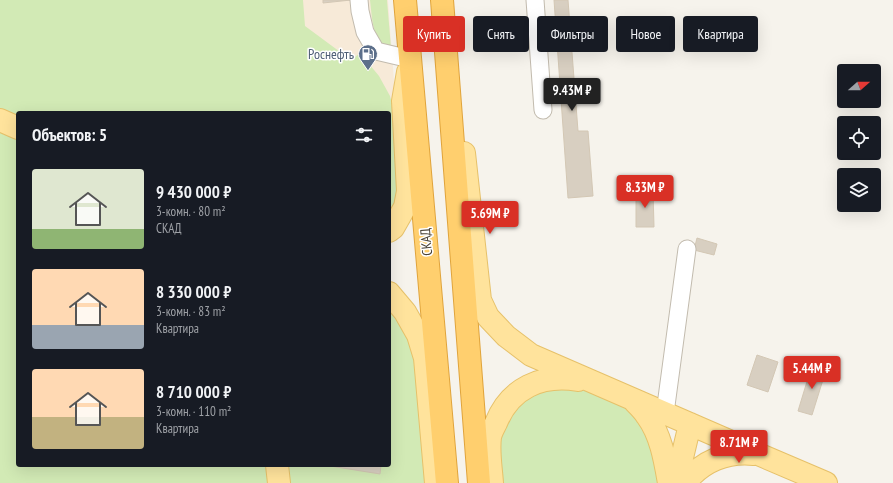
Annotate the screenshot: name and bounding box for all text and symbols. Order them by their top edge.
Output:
chip: Купить [403,16,465,52]
chip: Снять [473,16,529,52]
chip: Фильтры [537,16,608,52]
chip: Новое [616,16,675,52]
chip: Квартира [683,16,758,52]
fuel station icon: Роснефть [357,43,379,71]
place label: Роснефть [308,45,354,63]
north arrow [837,64,881,108]
map controls [837,64,881,212]
pin: 9.43M ₽ [535,78,609,112]
text: 9.43M ₽ [553,82,591,99]
button: locate [837,116,881,160]
text: Объектов: 5 [32,124,107,146]
icon: filters [353,124,375,146]
button: layers [837,168,881,212]
pin: 8.33M ₽ [608,175,682,209]
text: 8.33M ₽ [626,179,664,196]
text: 9 430 000 ₽ [156,181,231,203]
icon: home [64,185,112,233]
pin: 5.69M ₽ [453,201,527,235]
text: 3-комн. · 80 m² [156,203,226,220]
text: 5.69M ₽ [471,205,509,222]
text: СКАД [156,220,181,237]
street label: СКАД [416,227,436,256]
text: 8 330 000 ₽ [156,281,231,303]
icon: home [64,285,112,333]
text: 3-комн. · 83 m² [156,303,226,320]
text: Квартира [156,320,199,337]
pin: 5.44M ₽ [775,356,849,390]
text: 5.44M ₽ [793,360,831,377]
text: 8 710 000 ₽ [156,381,231,403]
icon: home [64,385,112,433]
text: 3-комн. · 110 m² [156,403,231,420]
text: Квартира [156,420,199,437]
pin: 8.71M ₽ [702,430,776,464]
text: 8.71M ₽ [720,434,758,451]

